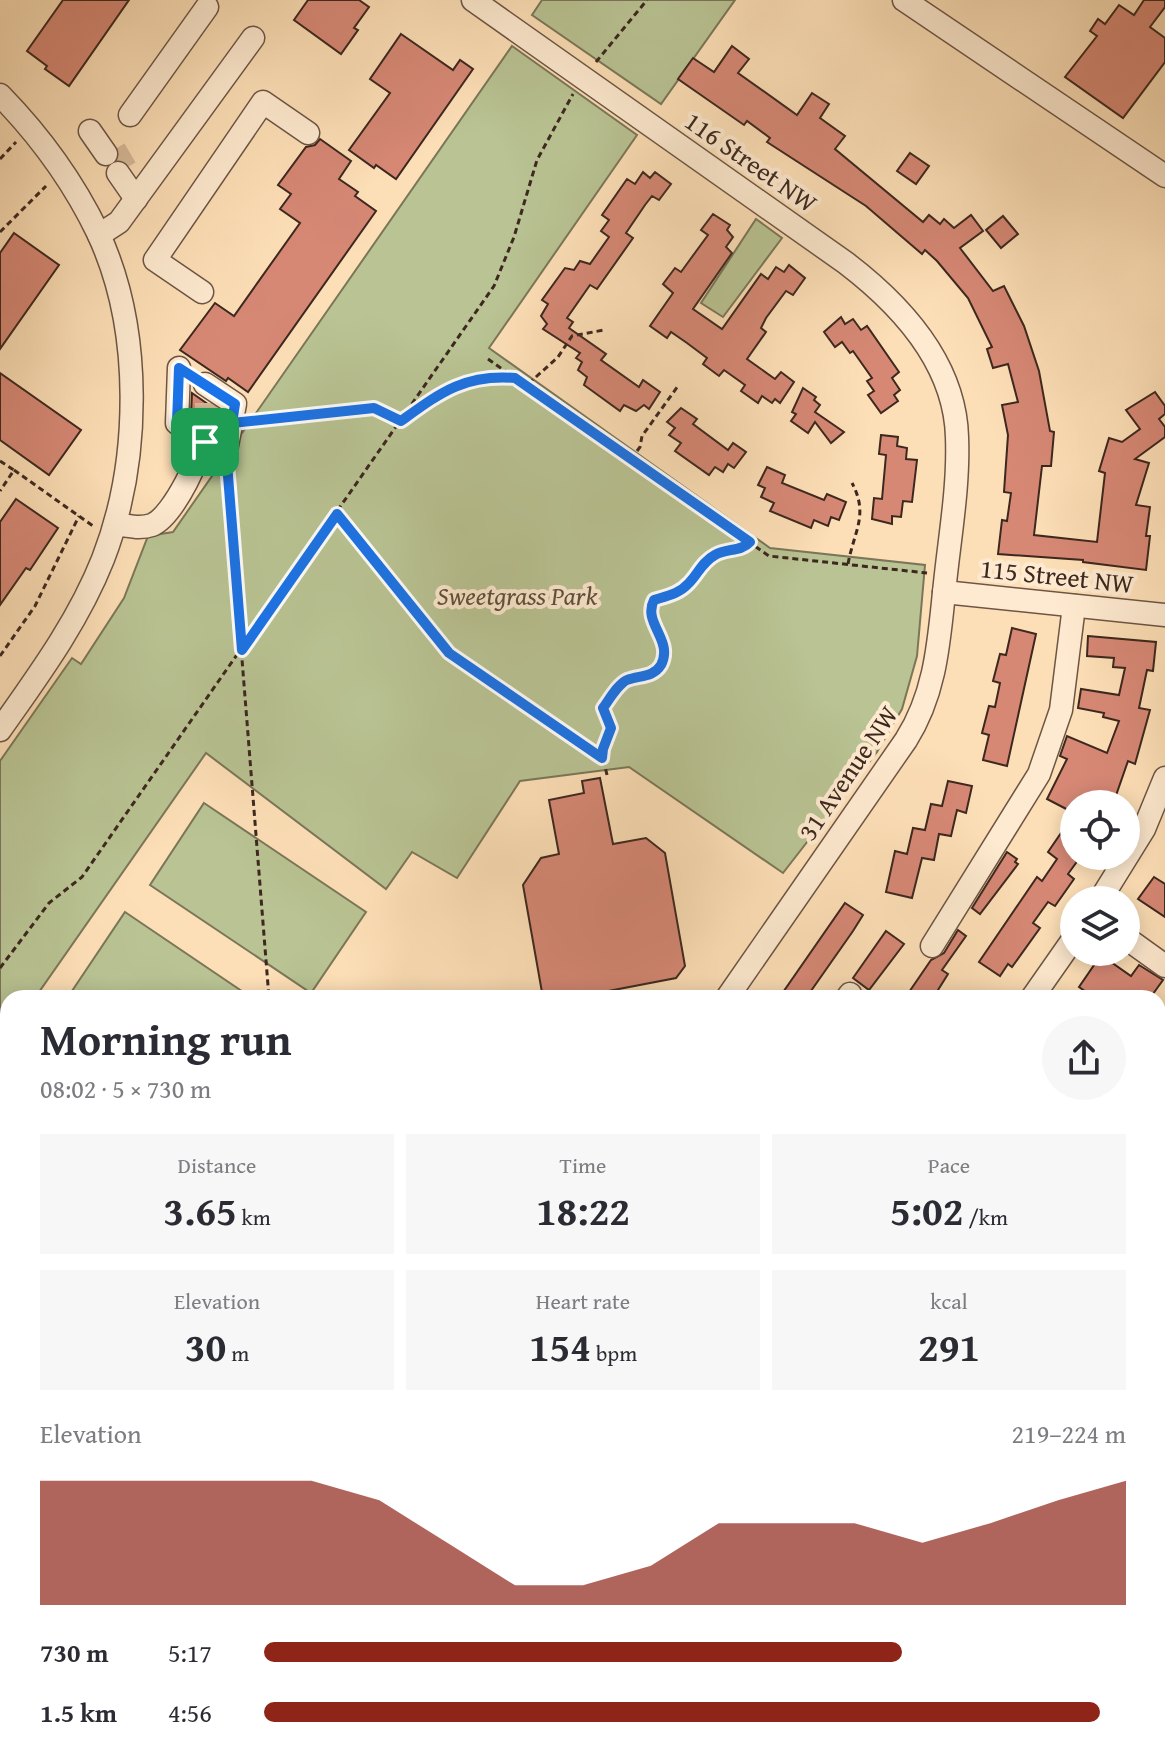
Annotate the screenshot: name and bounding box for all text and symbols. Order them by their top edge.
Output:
street label: 116 Street NW [677,101,826,222]
pin [171,408,239,476]
icon: arrive [183,420,227,464]
street label: 115 Street NW [978,548,1136,603]
park label: Sweetgrass Park [437,576,597,615]
street label: 31 Avenue NW [788,697,907,848]
map controls [1060,790,1140,966]
button: locate [1060,790,1140,870]
button: layers [1060,886,1140,966]
text: Morning run [40,1007,291,1071]
button: share [1042,1016,1126,1100]
text: 08:02 · 5 × 730 m [40,1069,211,1108]
text: Distance [178,1149,256,1181]
text: Time [560,1149,606,1181]
text: Pace [928,1149,970,1181]
text: 3.65 [163,1181,237,1240]
text: 18:22 [536,1181,630,1240]
text: 5:02 [890,1181,964,1240]
text: km [237,1201,271,1233]
text: /km [964,1201,1008,1233]
text: Elevation [174,1285,260,1317]
text: Heart rate [536,1285,630,1317]
text: kcal [930,1285,968,1317]
text: 30 [185,1317,226,1376]
text: 154 [529,1317,591,1376]
text: 291 [918,1317,980,1376]
text: m [226,1337,249,1369]
text: bpm [591,1337,637,1369]
text: Elevation [40,1414,142,1453]
text: 219–224 m [1012,1414,1126,1453]
text: 730 m [40,1633,108,1672]
text: 5:17 [168,1633,212,1672]
text: 1.5 km [40,1693,117,1732]
text: 4:56 [168,1693,212,1732]

